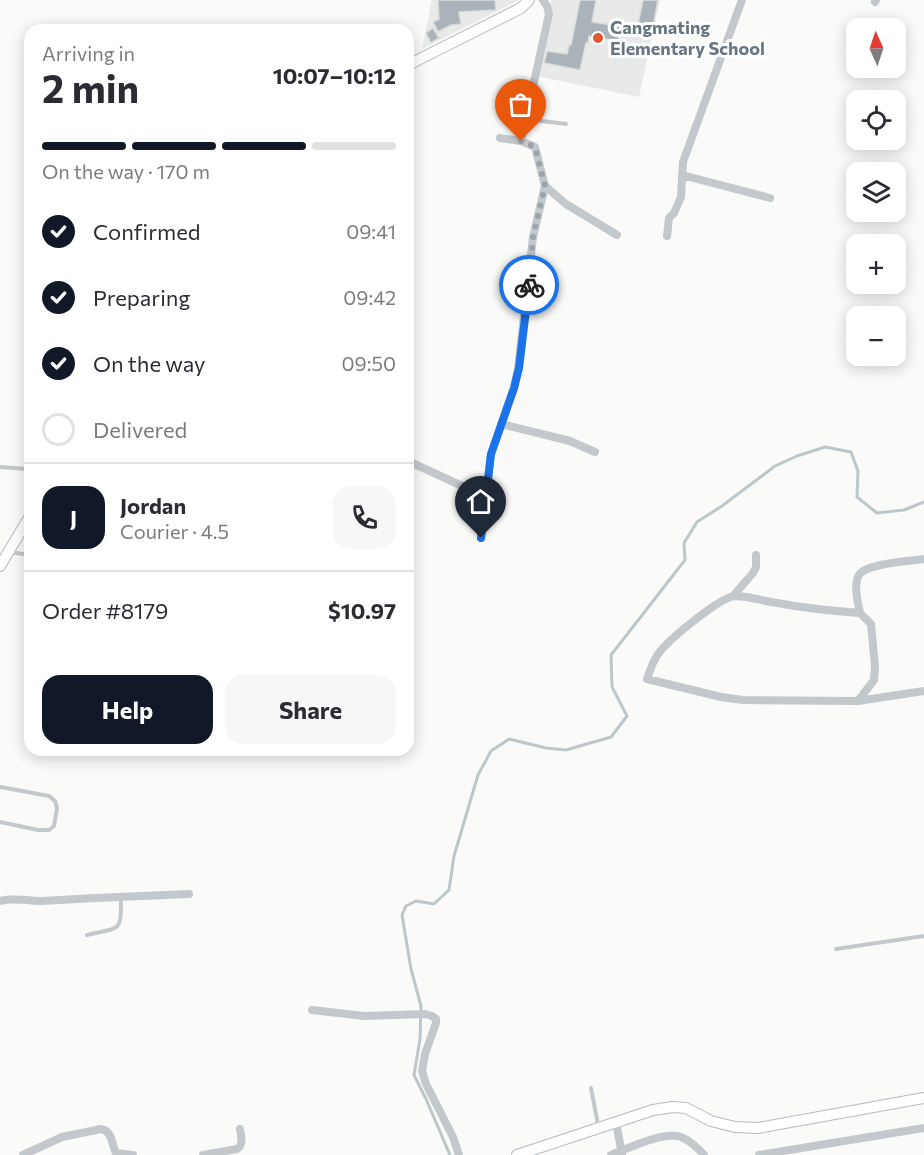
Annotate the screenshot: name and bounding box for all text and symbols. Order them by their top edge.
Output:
place label: Cangmating Elementary School [610,16,765,59]
north arrow [846,18,906,78]
map controls [846,18,906,366]
marker: Cangmating Elementary School [591,31,605,45]
text: Arriving in [42,41,135,65]
text: 10:07–10:12 [273,62,396,89]
text: 2 min [42,63,139,111]
pin [495,79,546,141]
icon: bag [504,88,537,121]
button: locate [846,90,906,150]
text: On the way · 170 m [42,159,210,183]
button: layers [846,162,906,222]
icon: check [42,215,75,248]
text: Confirmed [93,218,200,245]
text: 09:41 [346,219,396,243]
button: + [846,234,906,294]
courier [499,255,559,315]
icon: bike [513,269,546,302]
icon: check [42,281,75,314]
text: Preparing [93,284,190,311]
text: 09:42 [343,285,396,309]
button: − [846,306,906,366]
icon: check [42,347,75,380]
text: On the way [93,350,205,377]
text: 09:50 [342,351,396,375]
text: Delivered [93,416,187,443]
pin [455,476,506,538]
icon: home [464,485,497,518]
button: phone [333,486,396,549]
text: Jordan [120,492,186,519]
text: J [70,504,77,531]
text: Courier · 4.5 [120,519,229,543]
text: Order #8179 [42,597,168,624]
text: $10.97 [328,597,396,624]
button: Help [42,675,213,744]
button: Share [225,675,396,744]

